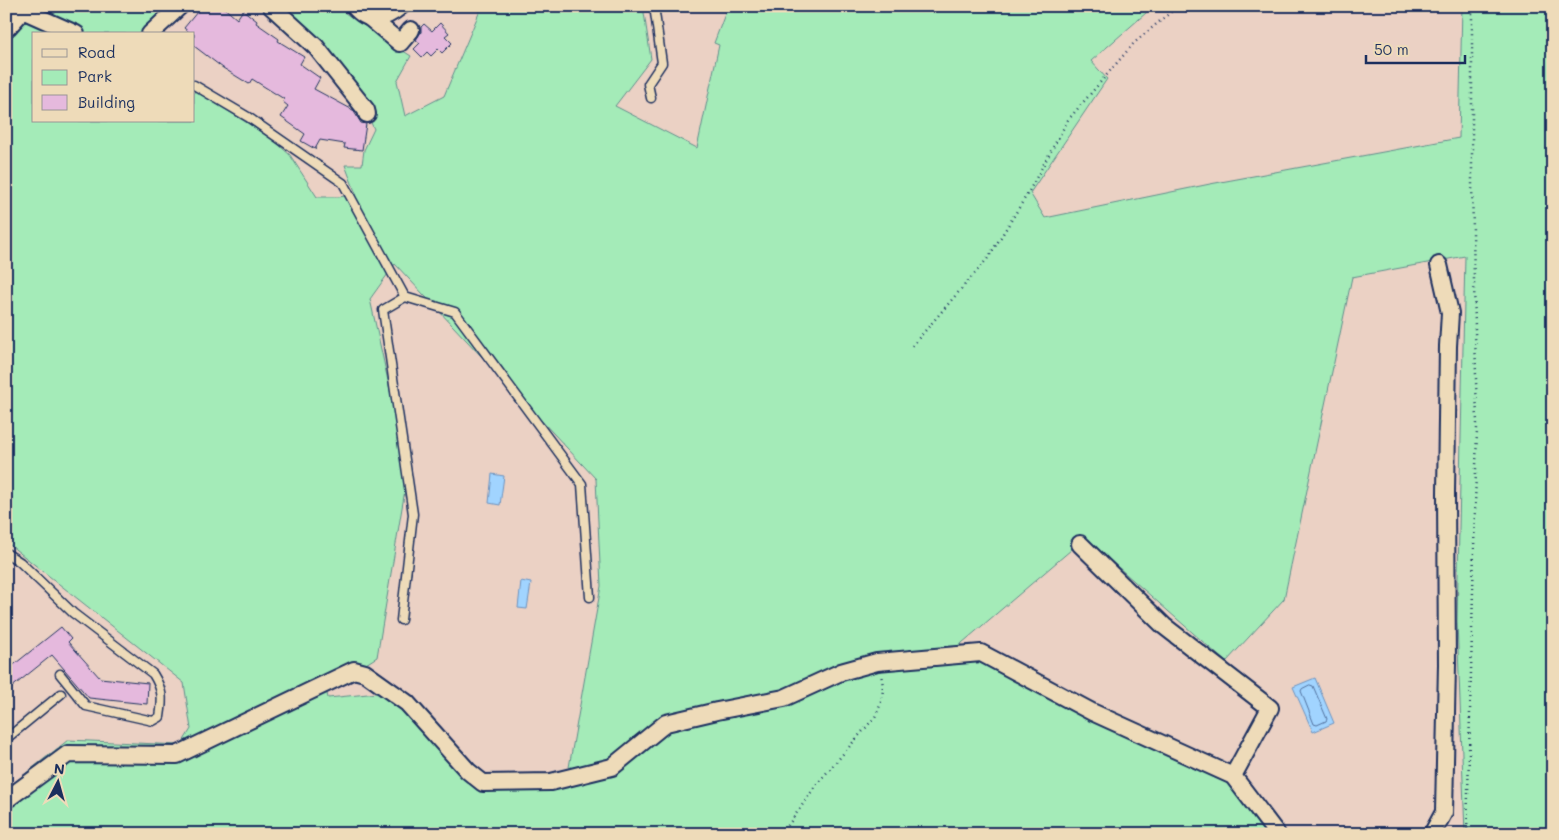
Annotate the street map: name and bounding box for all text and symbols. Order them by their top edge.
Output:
legend [32,32,195,122]
scale bar [1366,32,1465,64]
text: 50 m [1374,39,1409,59]
text: Road [78,42,115,62]
text: Park [78,66,112,86]
text: Building [78,92,135,112]
north arrow [32,758,82,808]
text: N [53,759,66,779]

